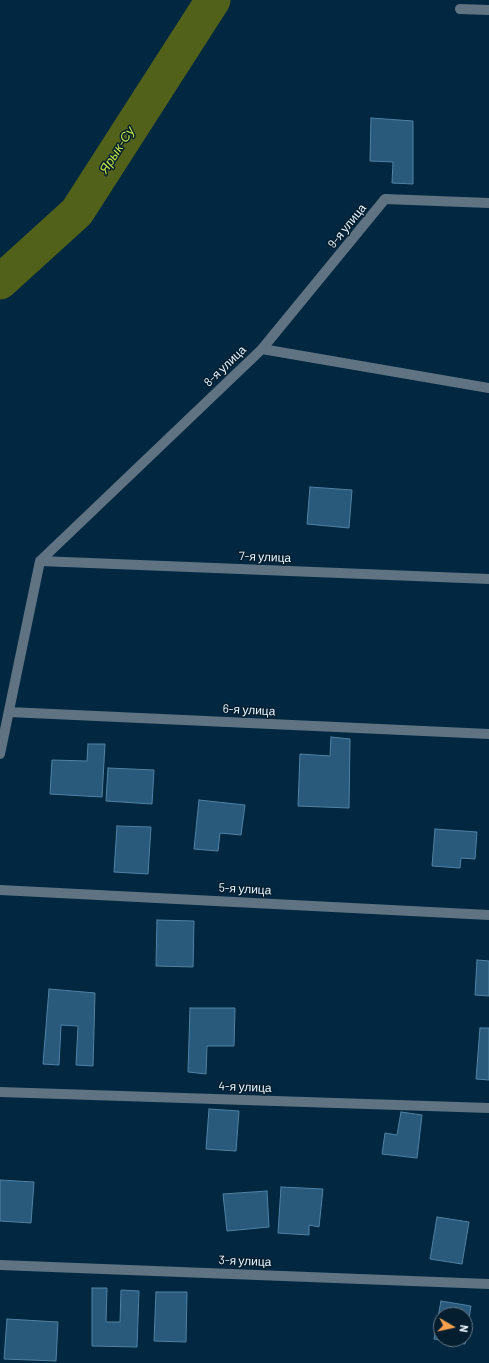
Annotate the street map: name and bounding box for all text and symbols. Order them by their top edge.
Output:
water label: Ярык-Су [96,124,138,176]
street label: 9-я улица [325,201,369,251]
street label: 8-я улица [201,342,249,390]
street label: 7-я улица [239,549,291,565]
street label: 6-я улица [222,701,276,719]
street label: 5-я улица [218,880,272,898]
street label: 4-я улица [218,1079,272,1095]
street label: 3-я улица [218,1253,272,1269]
north arrow [433,1307,473,1347]
text: N [457,1324,471,1333]

